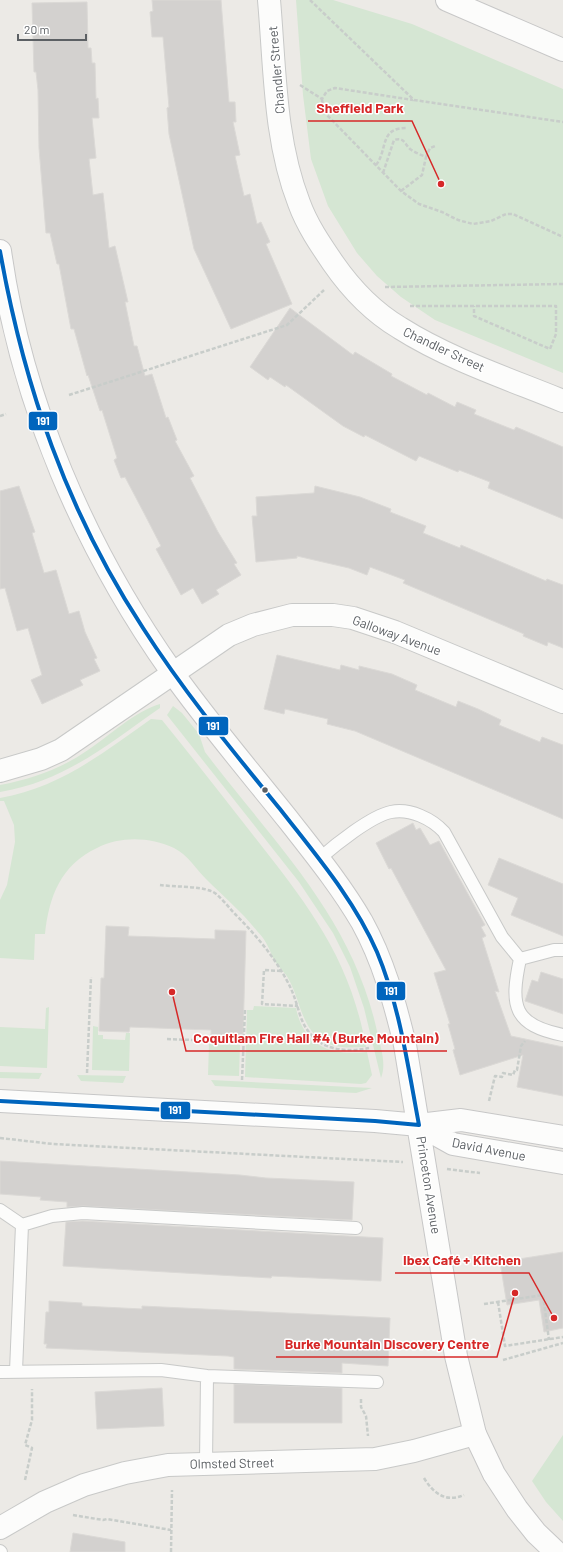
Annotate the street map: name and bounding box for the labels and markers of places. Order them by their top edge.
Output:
callout: Sheffield Park [308,95,412,121]
unlabelled marker [260,785,270,795]
callout: Coquitlam Fire Hall #4 (Burke Mountain) [186,1025,447,1051]
callout: Ibex Café + Kitchen [395,1247,529,1273]
callout: Burke Mountain Discovery Centre [276,1331,497,1357]

